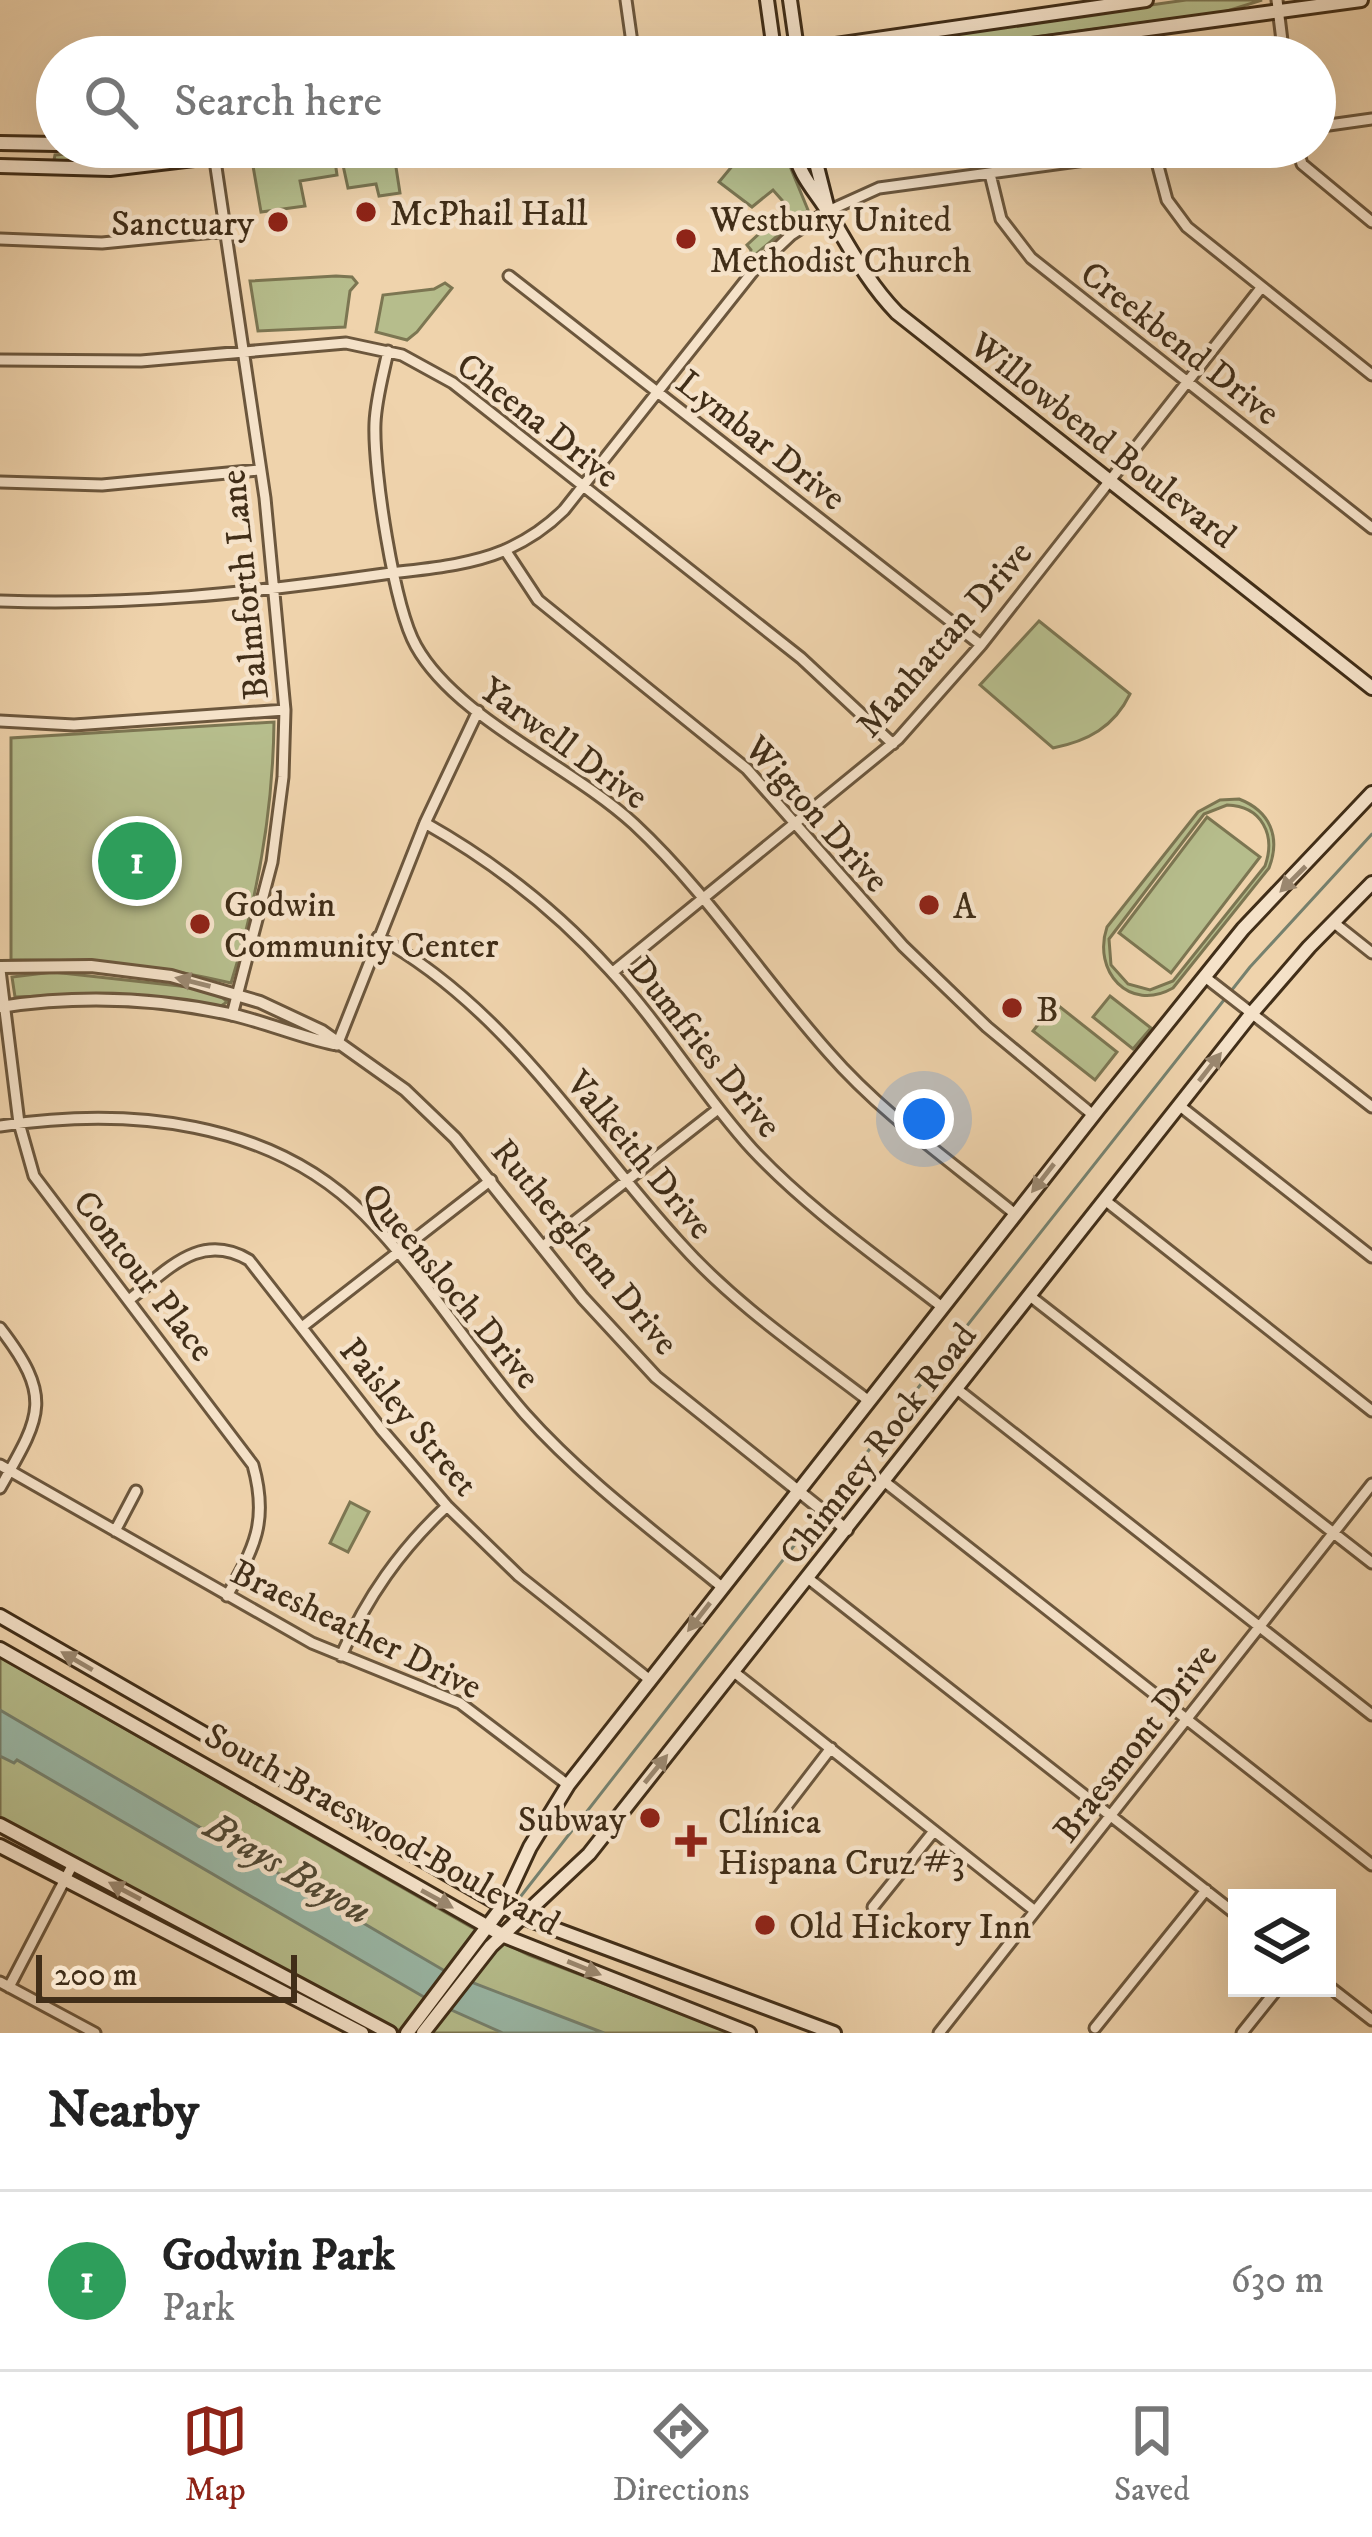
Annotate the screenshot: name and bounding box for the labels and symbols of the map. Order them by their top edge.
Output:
place label: McPhail Hall [390,192,588,237]
place label: Westbury United Methodist Church [709,198,971,284]
marker: McPhail Hall [353,199,379,225]
place label: Sanctuary [111,202,255,247]
marker: Sanctuary [265,209,291,235]
marker: Westbury United Methodist Church [673,226,699,252]
street label: Creekbend Drive [1071,252,1288,436]
street label: Willowbend Boulevard [959,322,1245,559]
street label: Cheena Drive [447,343,628,499]
street label: Lymbar Drive [667,361,854,521]
street label: Balmforth Lane [211,468,280,702]
street label: Manhattan Drive [847,532,1043,747]
street label: Yarwell Drive [471,668,656,820]
street label: Wigton Drive [733,726,898,902]
pin: 1 [98,816,176,906]
one-way arrow [1279,864,1307,892]
place label: Godwin Community Center [224,883,499,969]
place label: A [953,885,977,930]
marker: A [916,892,942,918]
marker: Godwin Community Center [187,911,213,937]
street label: Dumfries Drive [617,948,791,1147]
one-way arrow [174,972,211,991]
place label: B [1036,988,1059,1033]
marker: B [999,995,1025,1021]
one-way arrow [1197,1052,1222,1083]
street label: Valkeith Drive [555,1061,723,1249]
your location [894,1089,954,1149]
street label: Rutherglenn Drive [481,1130,688,1365]
one-way arrow [1031,1163,1056,1194]
street label: Queensloch Drive [351,1174,549,1399]
street label: Contour Place [62,1182,224,1371]
street label: Chimney Rock Road [771,1315,987,1574]
street label: Paisley Street [329,1329,487,1506]
street label: Braesheather Drive [223,1550,489,1710]
one-way arrow [687,1602,712,1633]
street label: Braesmont Drive [1044,1635,1228,1852]
one-way arrow [60,1651,94,1672]
street label: South Braeswood Boulevard [196,1714,567,1947]
one-way arrow [643,1754,668,1785]
place label: Subway [518,1798,627,1843]
place label: Clínica Hispana Cruz #3 [718,1800,965,1886]
water label: Brays Bayou [194,1801,380,1936]
marker: Subway [637,1805,663,1831]
marker: Clínica Hispana Cruz #3 [675,1825,707,1857]
one-way arrow [107,1881,142,1902]
one-way arrow [420,1887,453,1908]
place label: Old Hickory Inn [789,1905,1031,1950]
marker: Old Hickory Inn [752,1912,778,1938]
scale bar [36,1949,297,2002]
one-way arrow [566,1960,602,1979]

